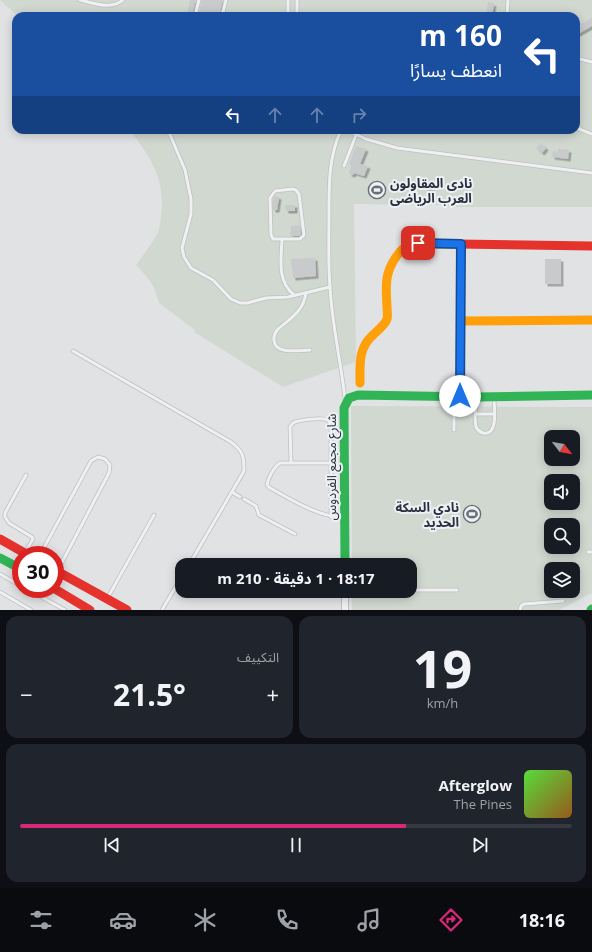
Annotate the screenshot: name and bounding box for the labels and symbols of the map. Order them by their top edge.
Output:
place label: نادى المقاولون العرب الرياضى [390,174,472,207]
sports icon: نادى المقاولون العرب الرياضى [367,180,387,200]
pin [401,226,435,260]
position arrow [439,375,481,417]
street label: شارع مجمع الفردوس [322,413,342,521]
north arrow [544,430,580,466]
place label: نادي السكة الحديد [395,498,459,531]
sports icon: نادي السكة الحديد [462,504,482,524]
speed limit sign: 30 [12,546,64,598]

